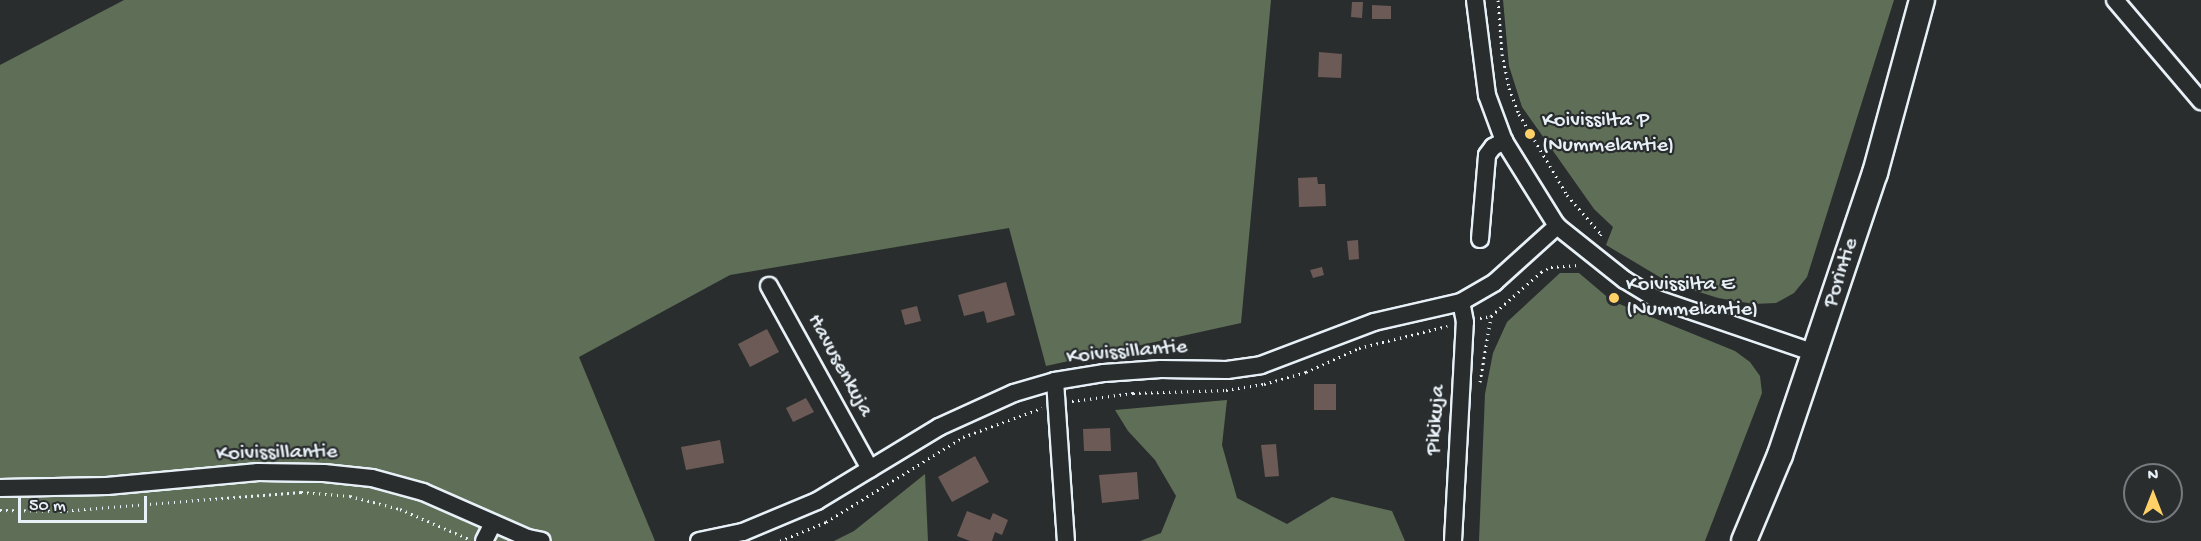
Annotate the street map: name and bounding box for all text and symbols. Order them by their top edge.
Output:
place label: Koivissilta P (Nummelantie) [1542,108,1674,160]
marker: Koivissilta P (Nummelantie) [1523,127,1537,141]
street label: Porintie [1818,235,1866,311]
place label: Koivissilta E (Nummelantie) [1626,272,1758,324]
marker: Koivissilta E (Nummelantie) [1607,291,1621,305]
street label: Havusenkuja [800,310,878,422]
street label: Koivissillantie [1065,335,1189,371]
street label: Pikikuja [1421,384,1453,456]
street label: Koivissillantie [216,440,338,468]
north arrow [2123,463,2183,523]
text: N [2148,467,2158,486]
scale bar [21,484,150,522]
text: 50 m [29,496,66,517]

